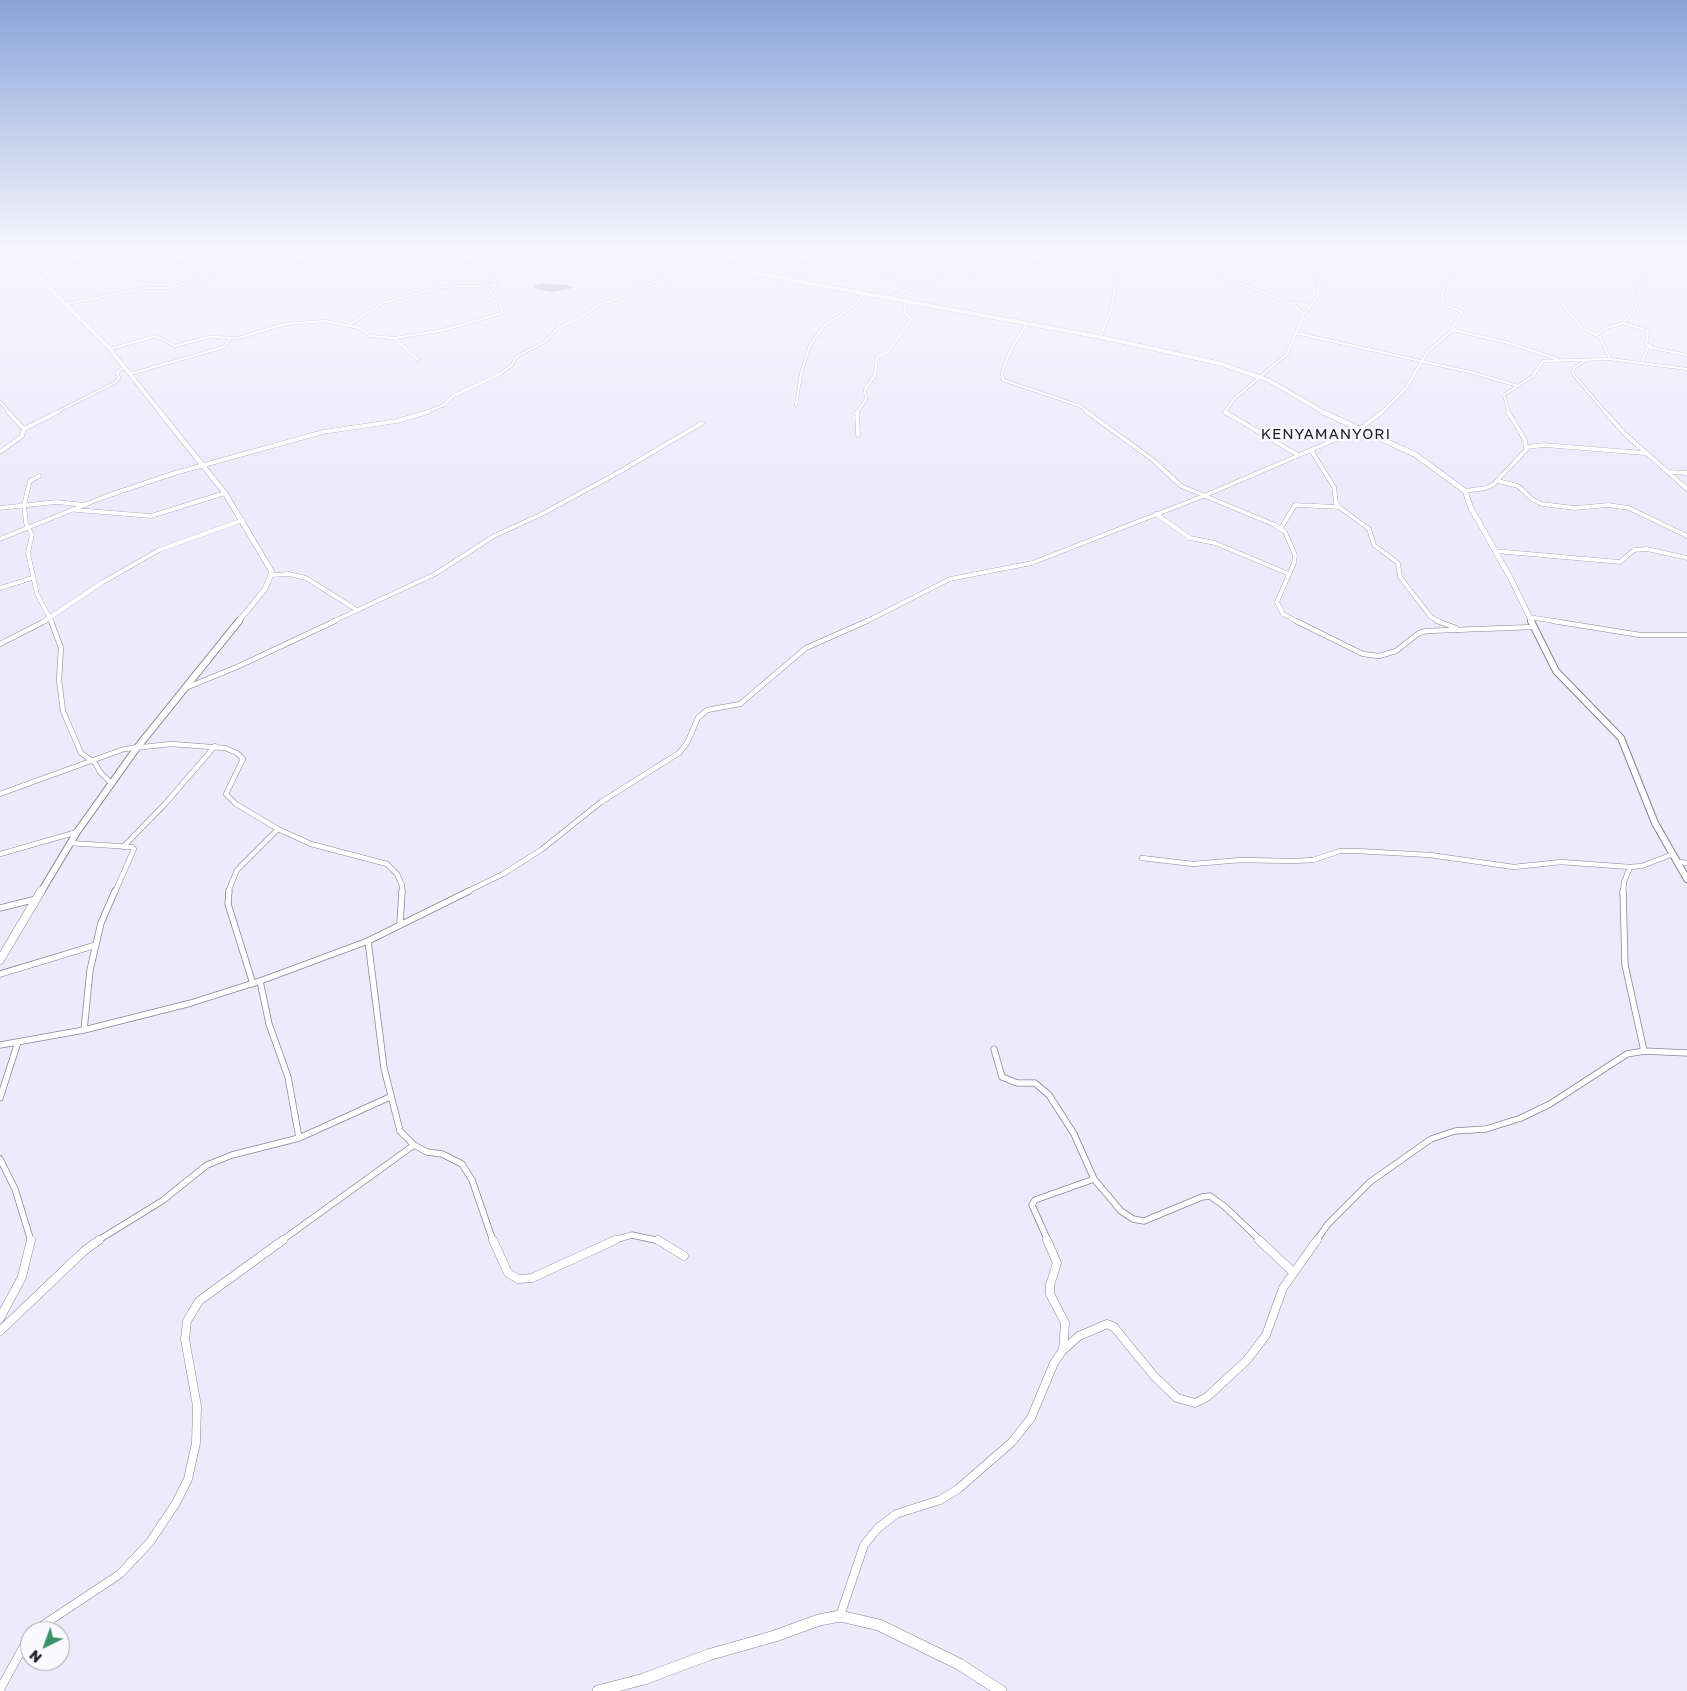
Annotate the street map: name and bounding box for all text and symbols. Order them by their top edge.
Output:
district label: KENYAMANYORI [1259,425,1393,443]
north arrow [20,1621,70,1671]
text: N [26,1647,45,1667]

